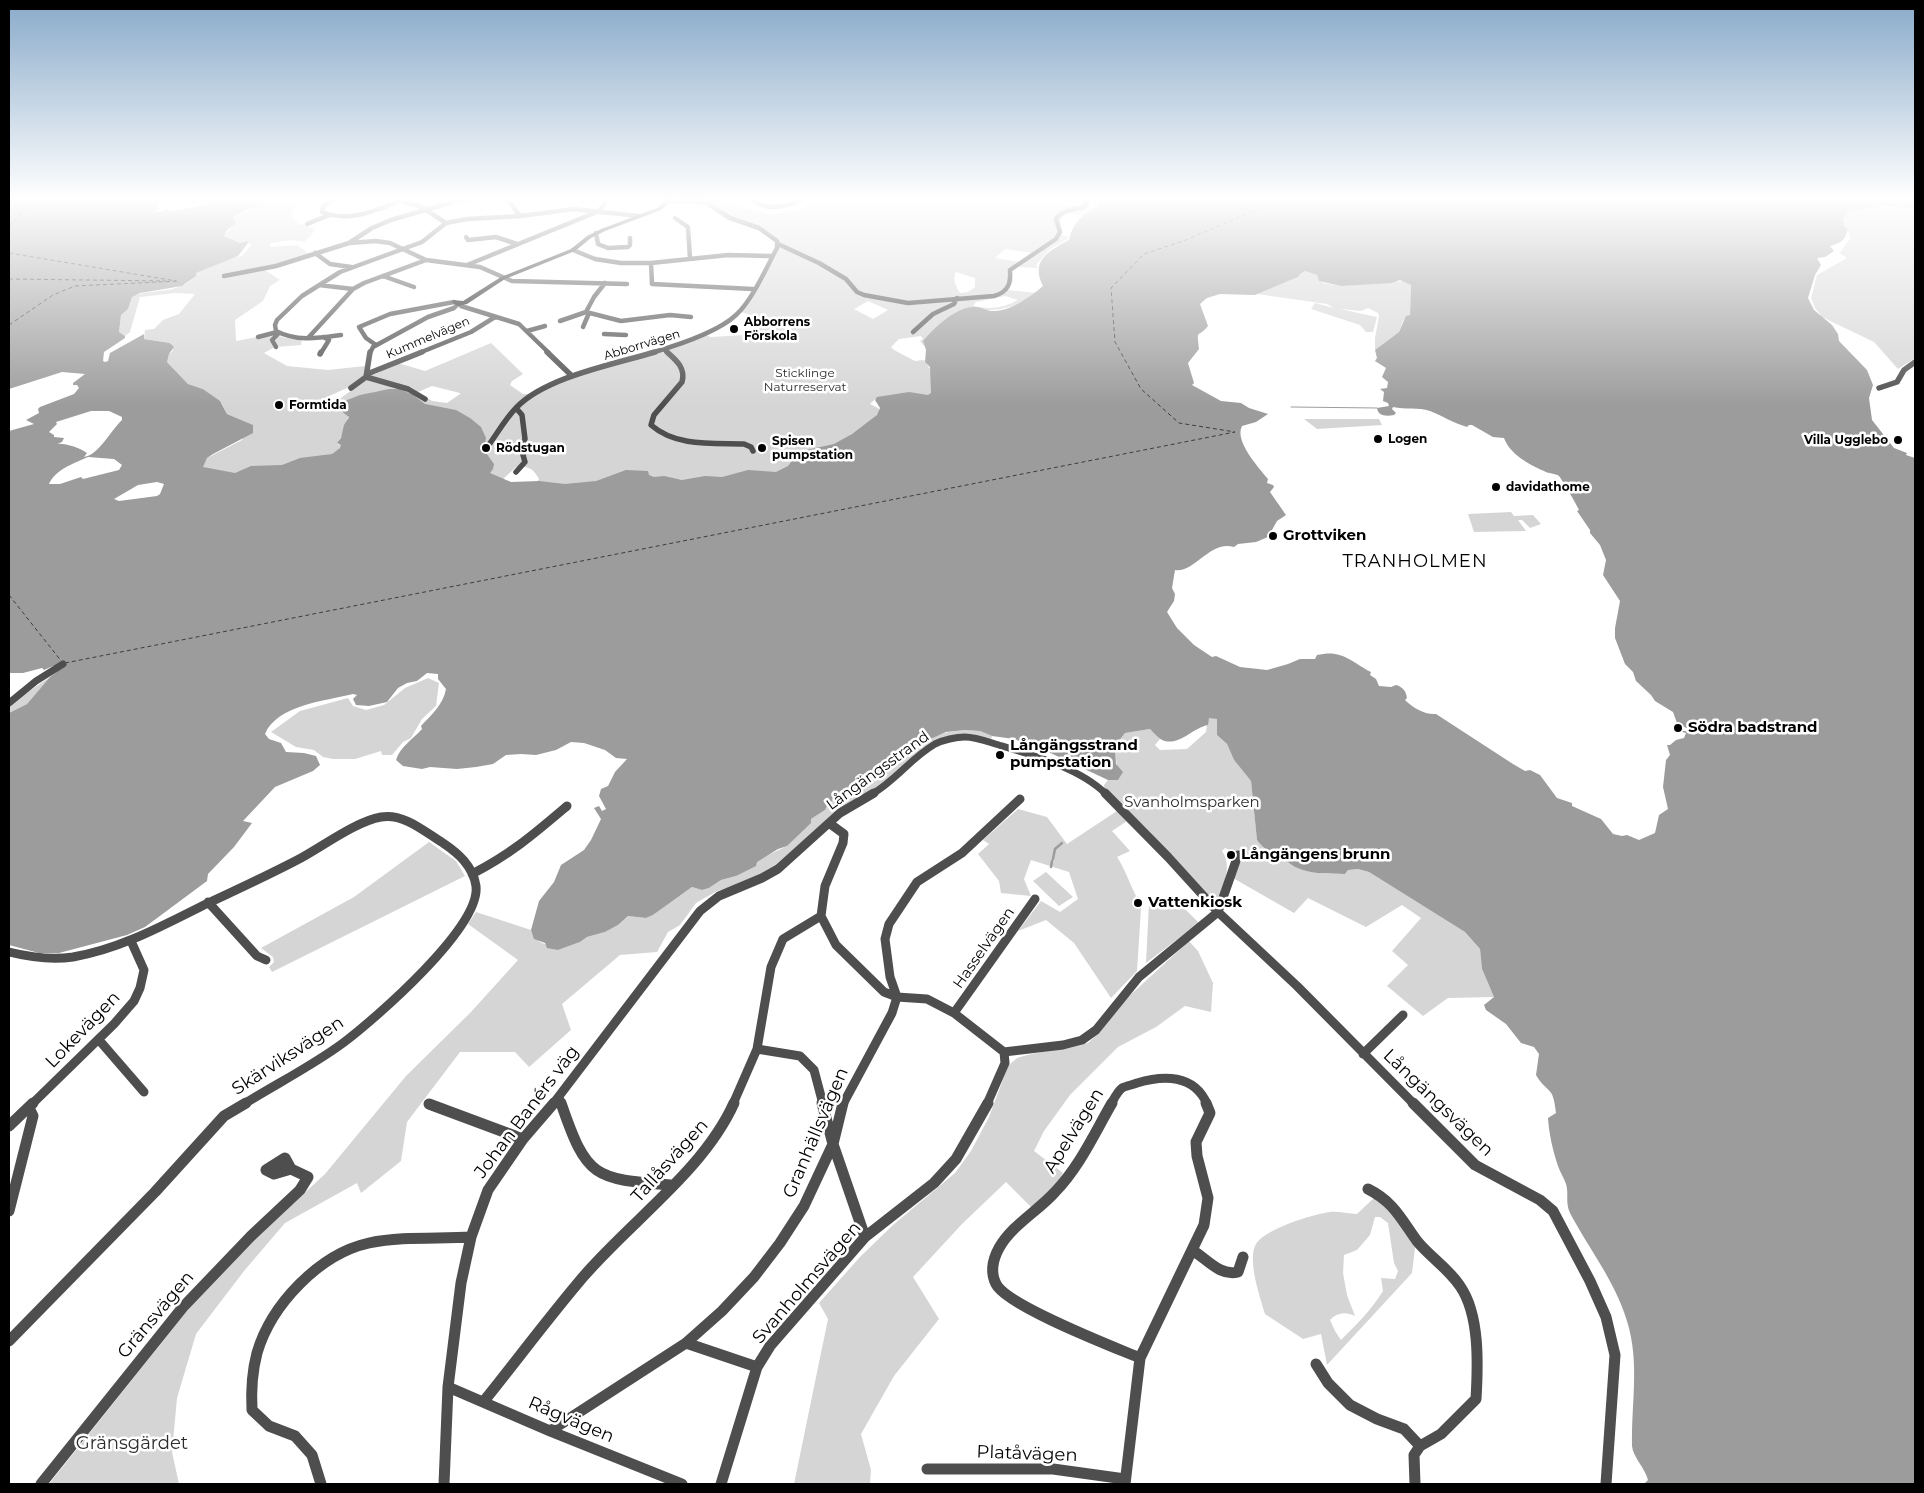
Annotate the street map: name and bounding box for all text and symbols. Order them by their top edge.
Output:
street label: Kummelvägen [384,314,472,362]
place label: Abborrens Förskola [744,315,810,343]
marker: Abborrens Förskola [728,323,740,335]
street label: Abborrvägen [602,327,682,363]
park label: Sticklinge Naturreservat [764,366,846,394]
place label: Formtida [289,398,347,412]
marker: Formtida [273,399,285,411]
place label: Logen [1388,432,1427,446]
marker: Logen [1372,433,1384,445]
place label: Villa Ugglebo [1804,433,1888,447]
place label: Spisen pumpstation [772,434,853,462]
marker: Villa Ugglebo [1892,434,1904,446]
place label: Rödstugan [496,441,565,455]
marker: Rödstugan [480,442,492,454]
marker: Spisen pumpstation [756,442,768,454]
place label: davidathome [1506,480,1590,494]
marker: davidathome [1490,481,1502,493]
place label: Grottviken [1283,527,1366,545]
marker: Grottviken [1267,530,1279,542]
district label: TRANHOLMEN [1341,551,1489,573]
place label: Södra badstrand [1688,719,1817,737]
marker: Södra badstrand [1672,722,1684,734]
street label: Långängsstrand [823,728,933,814]
place label: Långängsstrand pumpstation [1010,737,1138,772]
marker: Långängsstrand pumpstation [994,749,1006,761]
park label: Svanholmsparken [1124,794,1260,812]
place label: Långängens brunn [1241,846,1390,864]
marker: Långängens brunn [1225,849,1237,861]
place label: Vattenkiosk [1148,894,1242,912]
marker: Vattenkiosk [1132,897,1144,909]
street label: Hasselvägen [949,904,1019,992]
street label: Lokevägen [41,987,125,1073]
street label: Skärviksvägen [228,1012,348,1100]
street label: Johan Banérs väg [470,1042,584,1182]
street label: Långängsvägen [1378,1045,1498,1161]
street label: Granhällsvägen [779,1065,853,1201]
street label: Apelvägen [1039,1084,1109,1178]
street label: Tallåsvägen [627,1115,713,1207]
street label: Svanholmsvägen [748,1218,866,1348]
street label: Gränsvägen [113,1267,199,1363]
street label: Rågvägen [525,1392,617,1448]
park label: Gränsgärdet [76,1433,188,1455]
street label: Platåvägen [976,1441,1078,1467]

